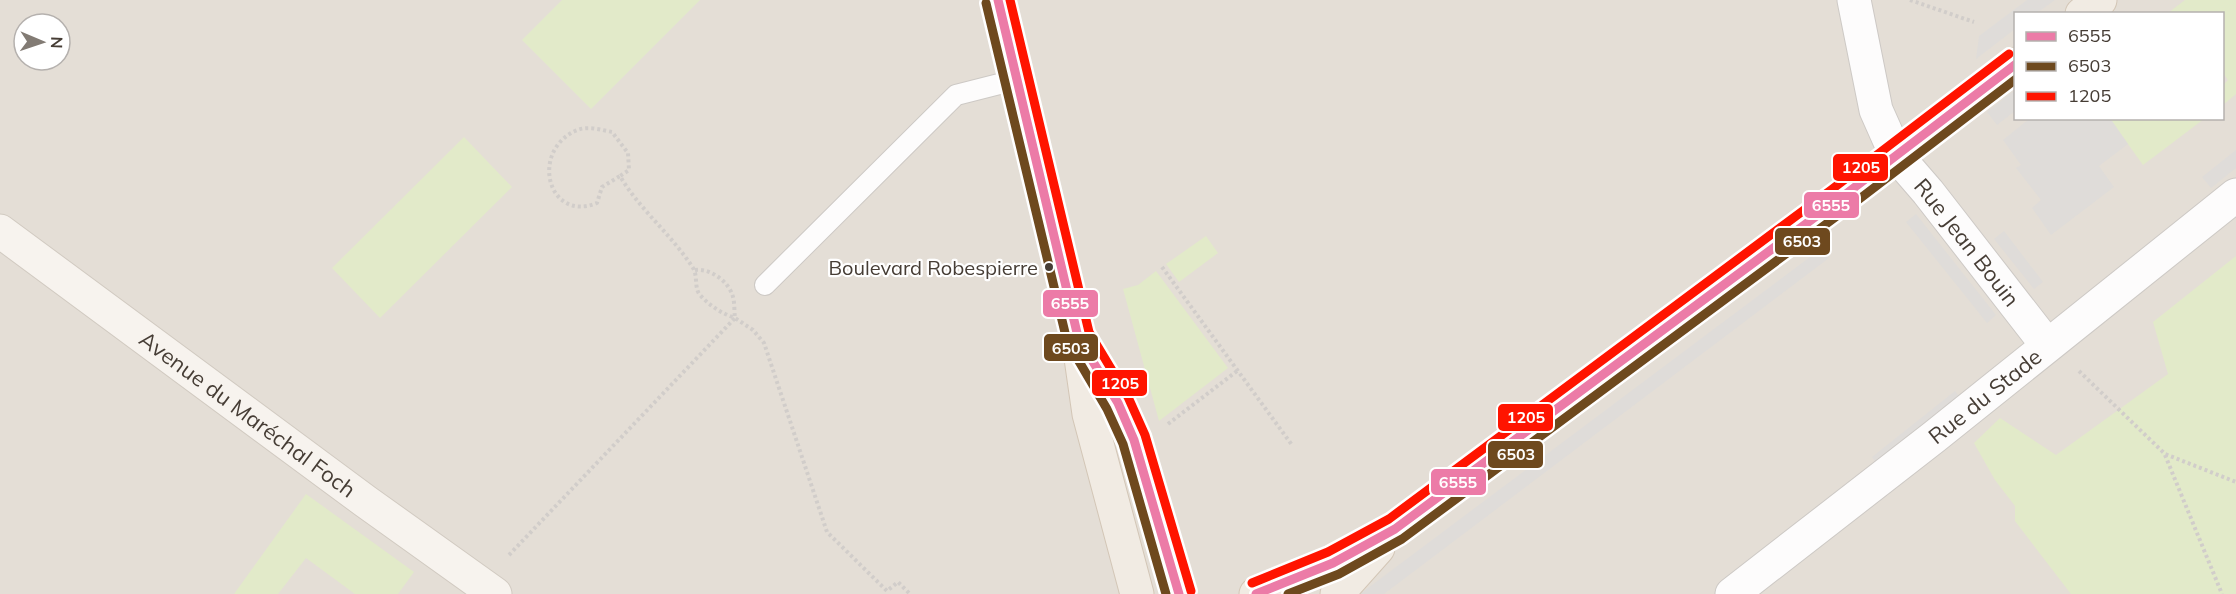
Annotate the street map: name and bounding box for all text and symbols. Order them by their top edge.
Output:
north arrow [12,12,72,72]
legend [2014,12,2224,120]
text: 6555 [2068,24,2111,47]
text: N [47,36,67,49]
text: 6503 [2068,54,2111,77]
text: 1205 [2068,84,2111,107]
line badge: 1205 [1832,153,1889,182]
text: 1205 [1842,157,1881,177]
street label: Rue Jean Bouin [1908,172,2026,312]
line badge: 6555 [1803,191,1860,219]
text: 6555 [1812,195,1851,215]
line badge: 6503 [1774,227,1831,256]
text: 6503 [1783,231,1821,251]
place label: Boulevard Robespierre [828,255,1038,280]
marker: Boulevard Robespierre [1043,261,1055,273]
line badge: 6555 [1042,289,1099,318]
text: 6555 [1051,293,1090,313]
street label: Avenue du Maréchal Foch [134,325,361,503]
line badge: 6503 [1043,333,1099,362]
text: 6503 [1052,338,1090,358]
street label: Rue du Stade [1923,342,2047,450]
line badge: 1205 [1091,369,1148,397]
text: 1205 [1101,373,1140,393]
line badge: 1205 [1497,403,1554,432]
text: 1205 [1507,407,1546,427]
line badge: 6503 [1487,440,1544,469]
text: 6503 [1497,444,1535,464]
line badge: 6555 [1430,468,1487,496]
text: 6555 [1439,472,1478,492]

